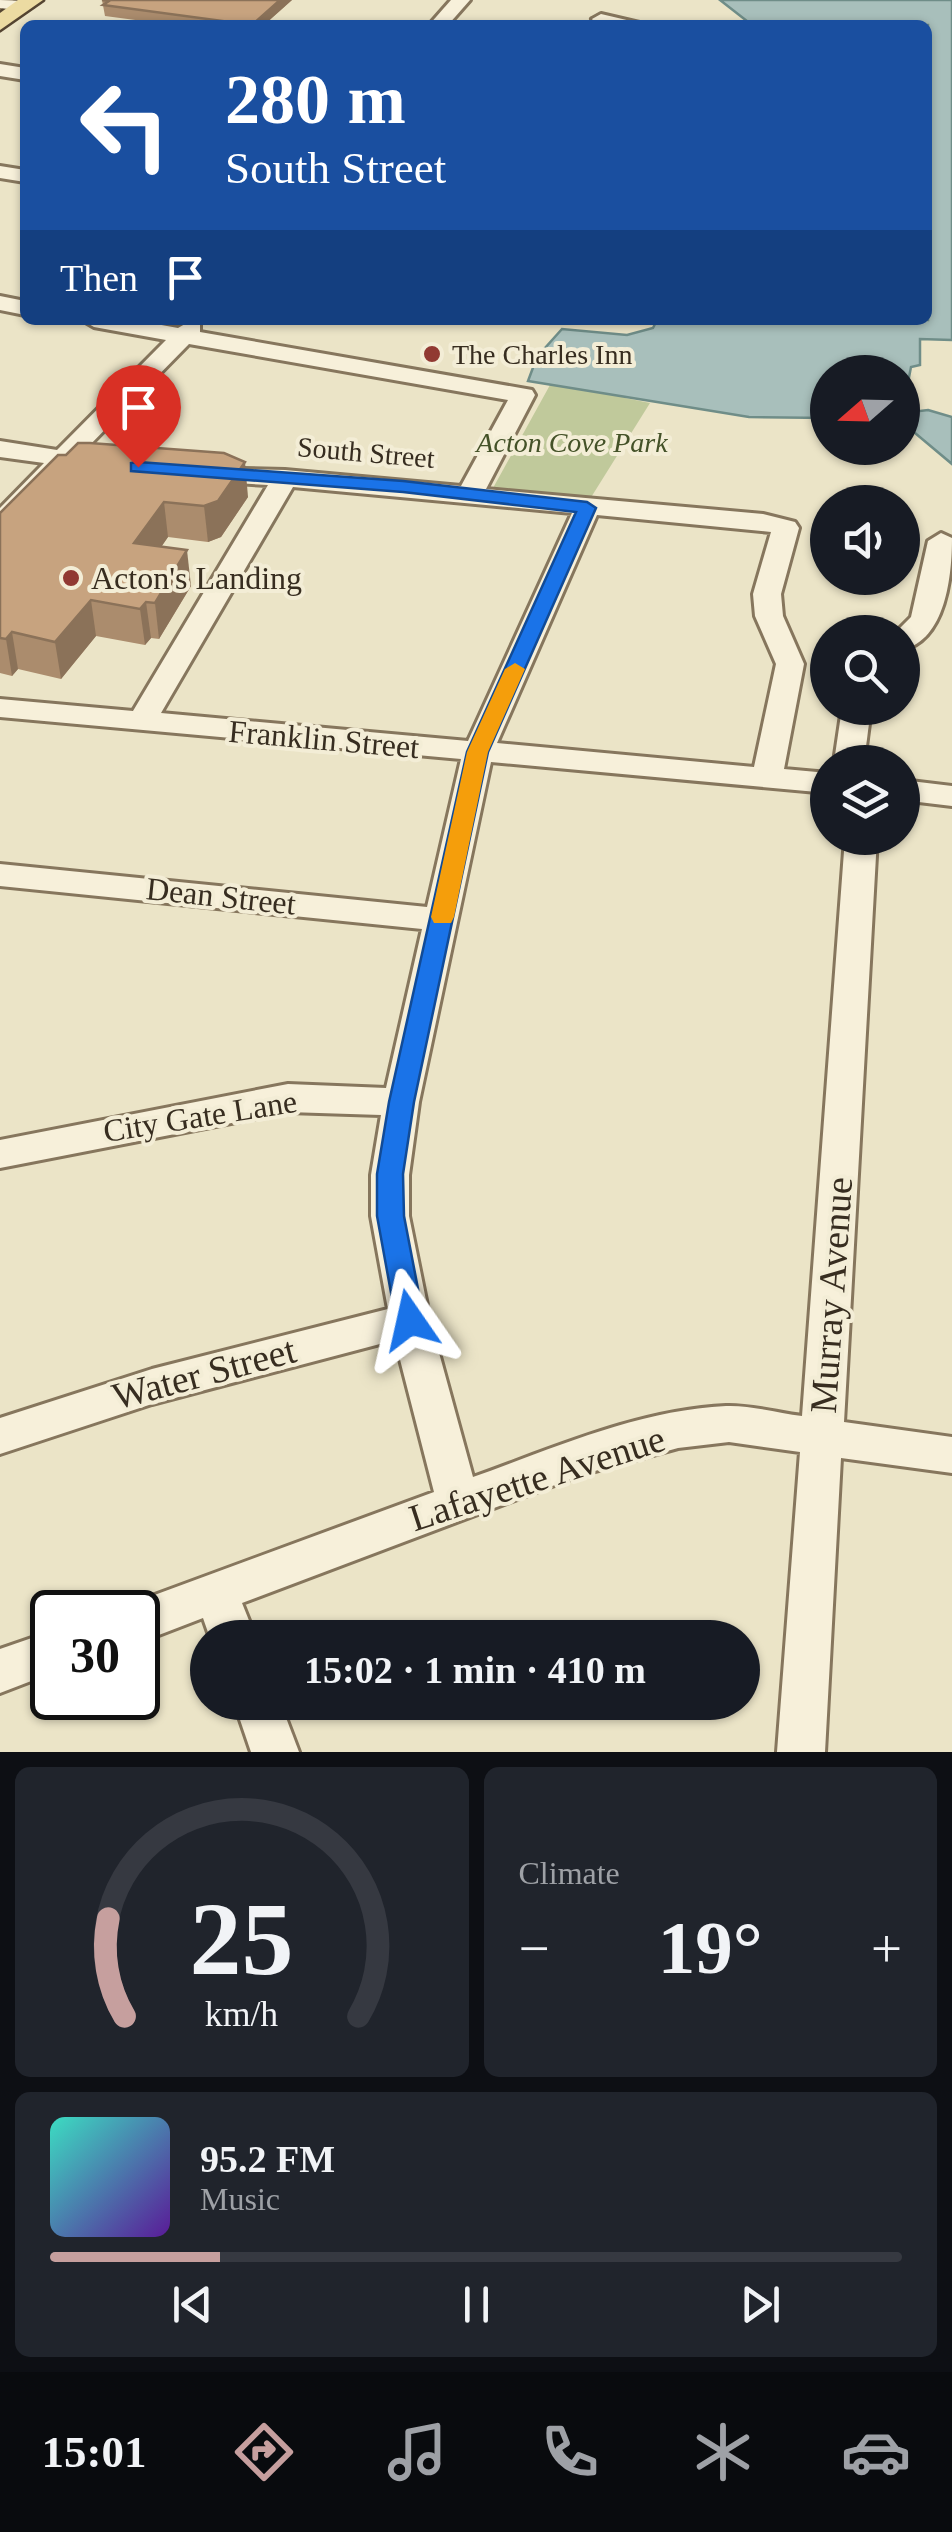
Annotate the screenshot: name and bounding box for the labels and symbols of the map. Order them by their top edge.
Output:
place label: The Charles Inn [452,339,632,370]
marker: The Charles Inn [421,343,443,365]
north arrow [810,355,920,465]
pin [96,365,181,468]
park label: Acton Cove Park [474,427,668,458]
street label: South Street [296,431,436,474]
place label: Acton's Landing [91,560,302,596]
marker: Acton's Landing [60,567,82,589]
street label: Franklin Street [227,713,421,765]
street label: Dean Street [144,870,298,922]
street label: City Gate Lane [101,1083,299,1149]
street label: Murray Avenue [802,1175,860,1415]
position arrow [358,1268,462,1372]
street label: Water Street [108,1328,301,1418]
street label: Lafayette Avenue [404,1417,670,1539]
speed limit sign: 30 [30,1590,160,1720]

